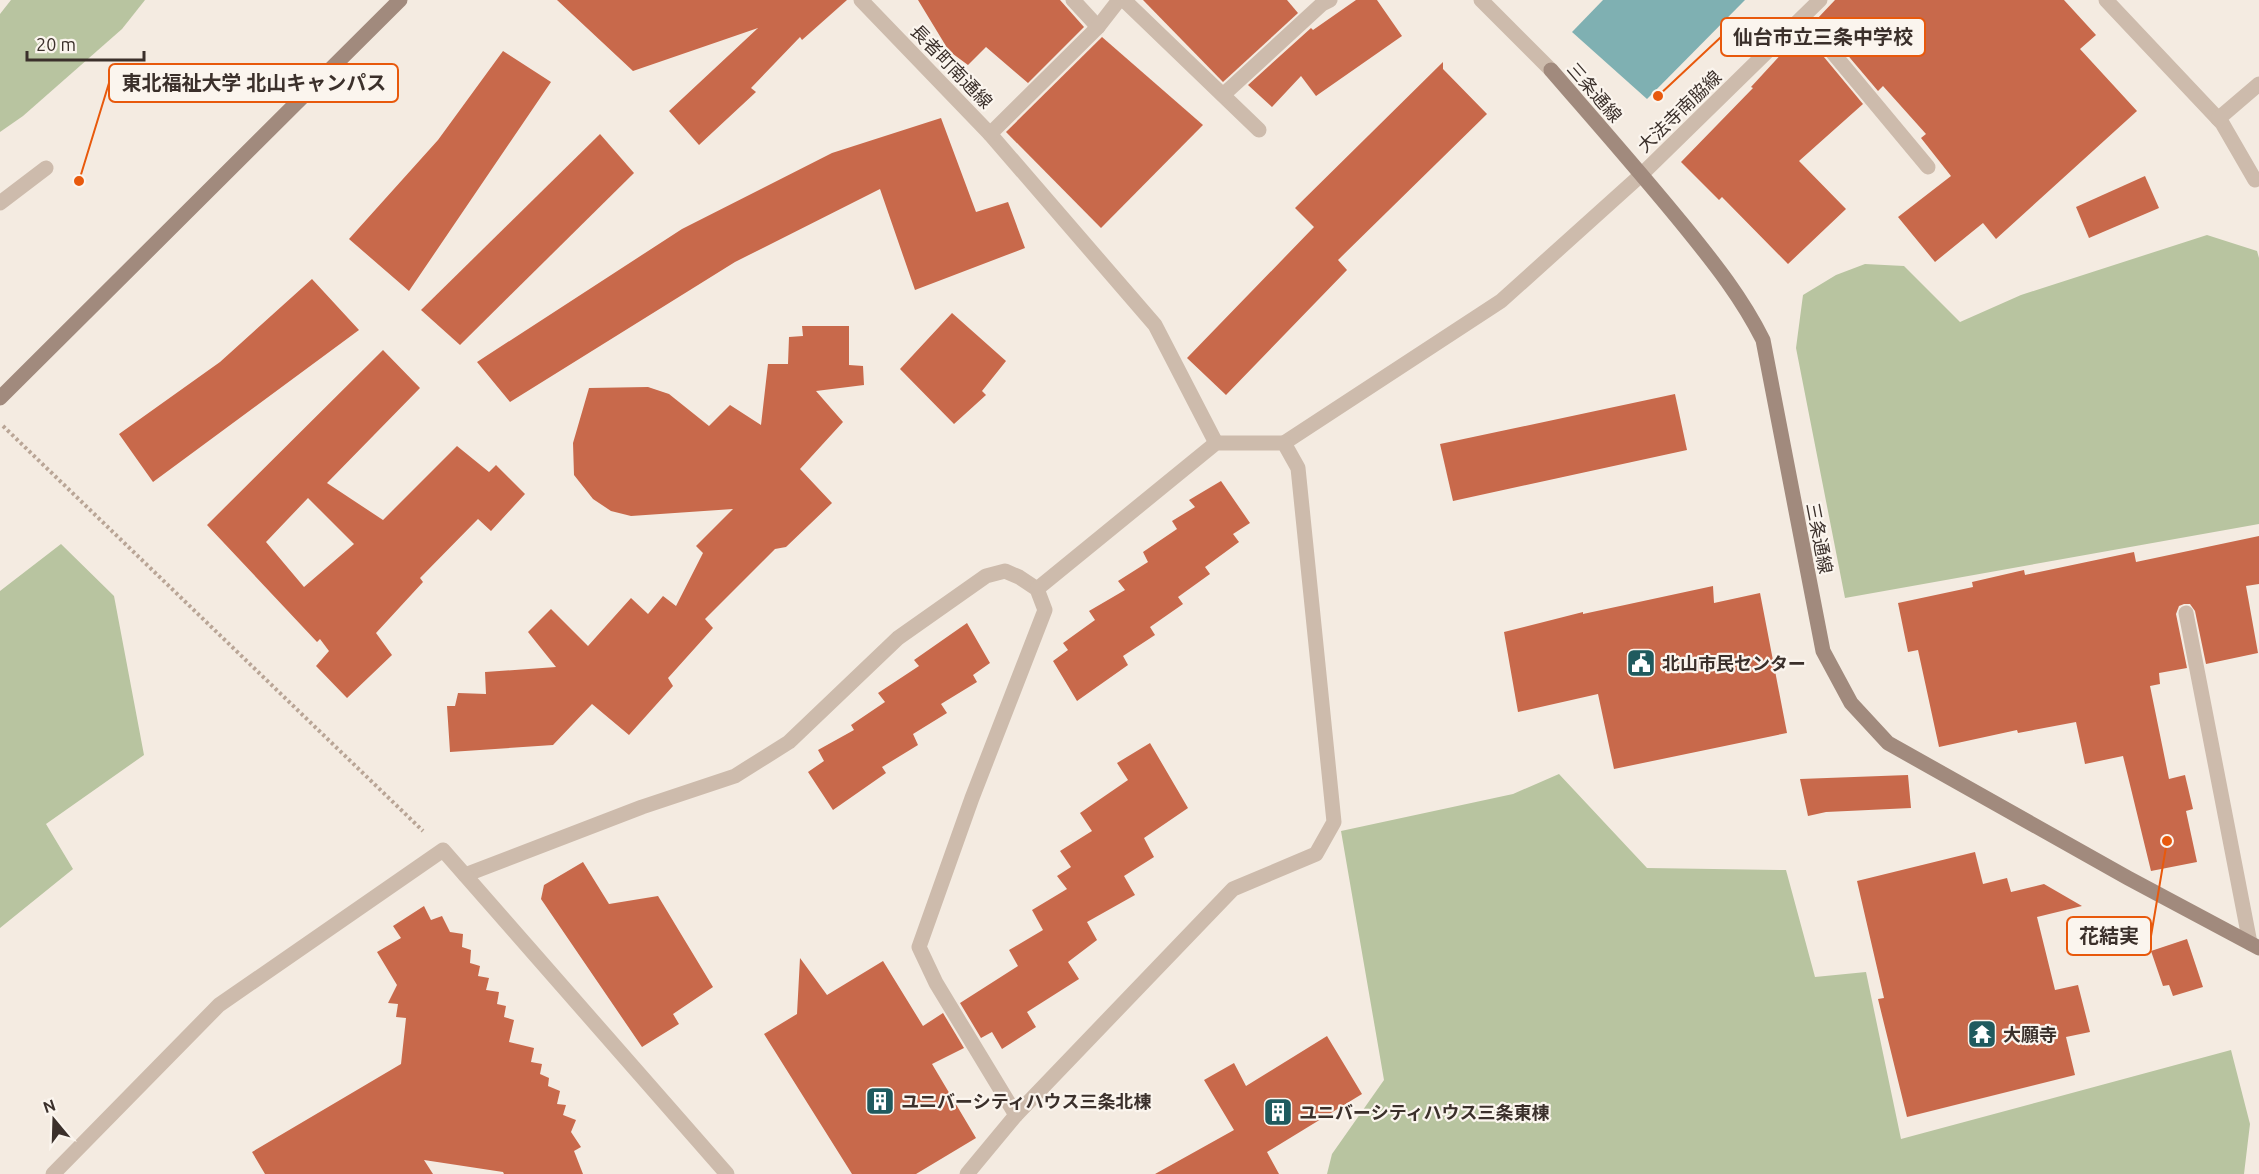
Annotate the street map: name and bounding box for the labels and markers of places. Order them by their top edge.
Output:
callout: 仙台市立三条中学校 [1721,18,1925,56]
callout: 東北福祉大学 北山キャンパス [109,64,398,102]
public building icon: 北山市民センター [1625,647,1657,679]
place label: 北山市民センター [1662,653,1806,673]
callout: 花結実 [2067,917,2151,955]
temple icon: 大願寺 [1966,1018,1998,1050]
place label: 大願寺 [2003,1024,2057,1044]
building icon: ユニバーシティハウス三条北棟 [864,1085,896,1117]
place label: ユニバーシティハウス三条北棟 [901,1091,1152,1111]
building icon: ユニバーシティハウス三条東棟 [1262,1096,1294,1128]
place label: ユニバーシティハウス三条東棟 [1299,1102,1550,1122]

